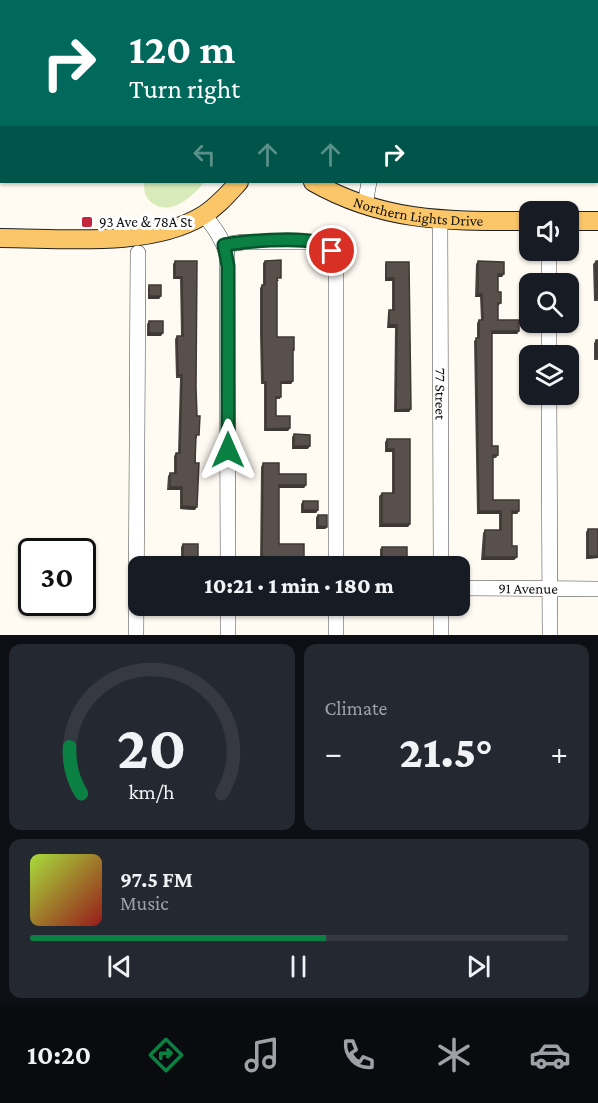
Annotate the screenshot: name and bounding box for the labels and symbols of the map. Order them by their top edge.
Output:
street label: Northern Lights Drive [351,194,484,229]
place label: 93 Ave & 78A St [99,214,193,230]
marker: 93 Ave & 78A St [80,215,94,229]
pin [306,225,357,276]
street label: 77 Street [432,368,449,421]
position arrow [196,418,260,482]
speed limit sign: 30 [18,538,96,616]
street label: 91 Avenue [498,580,558,597]

